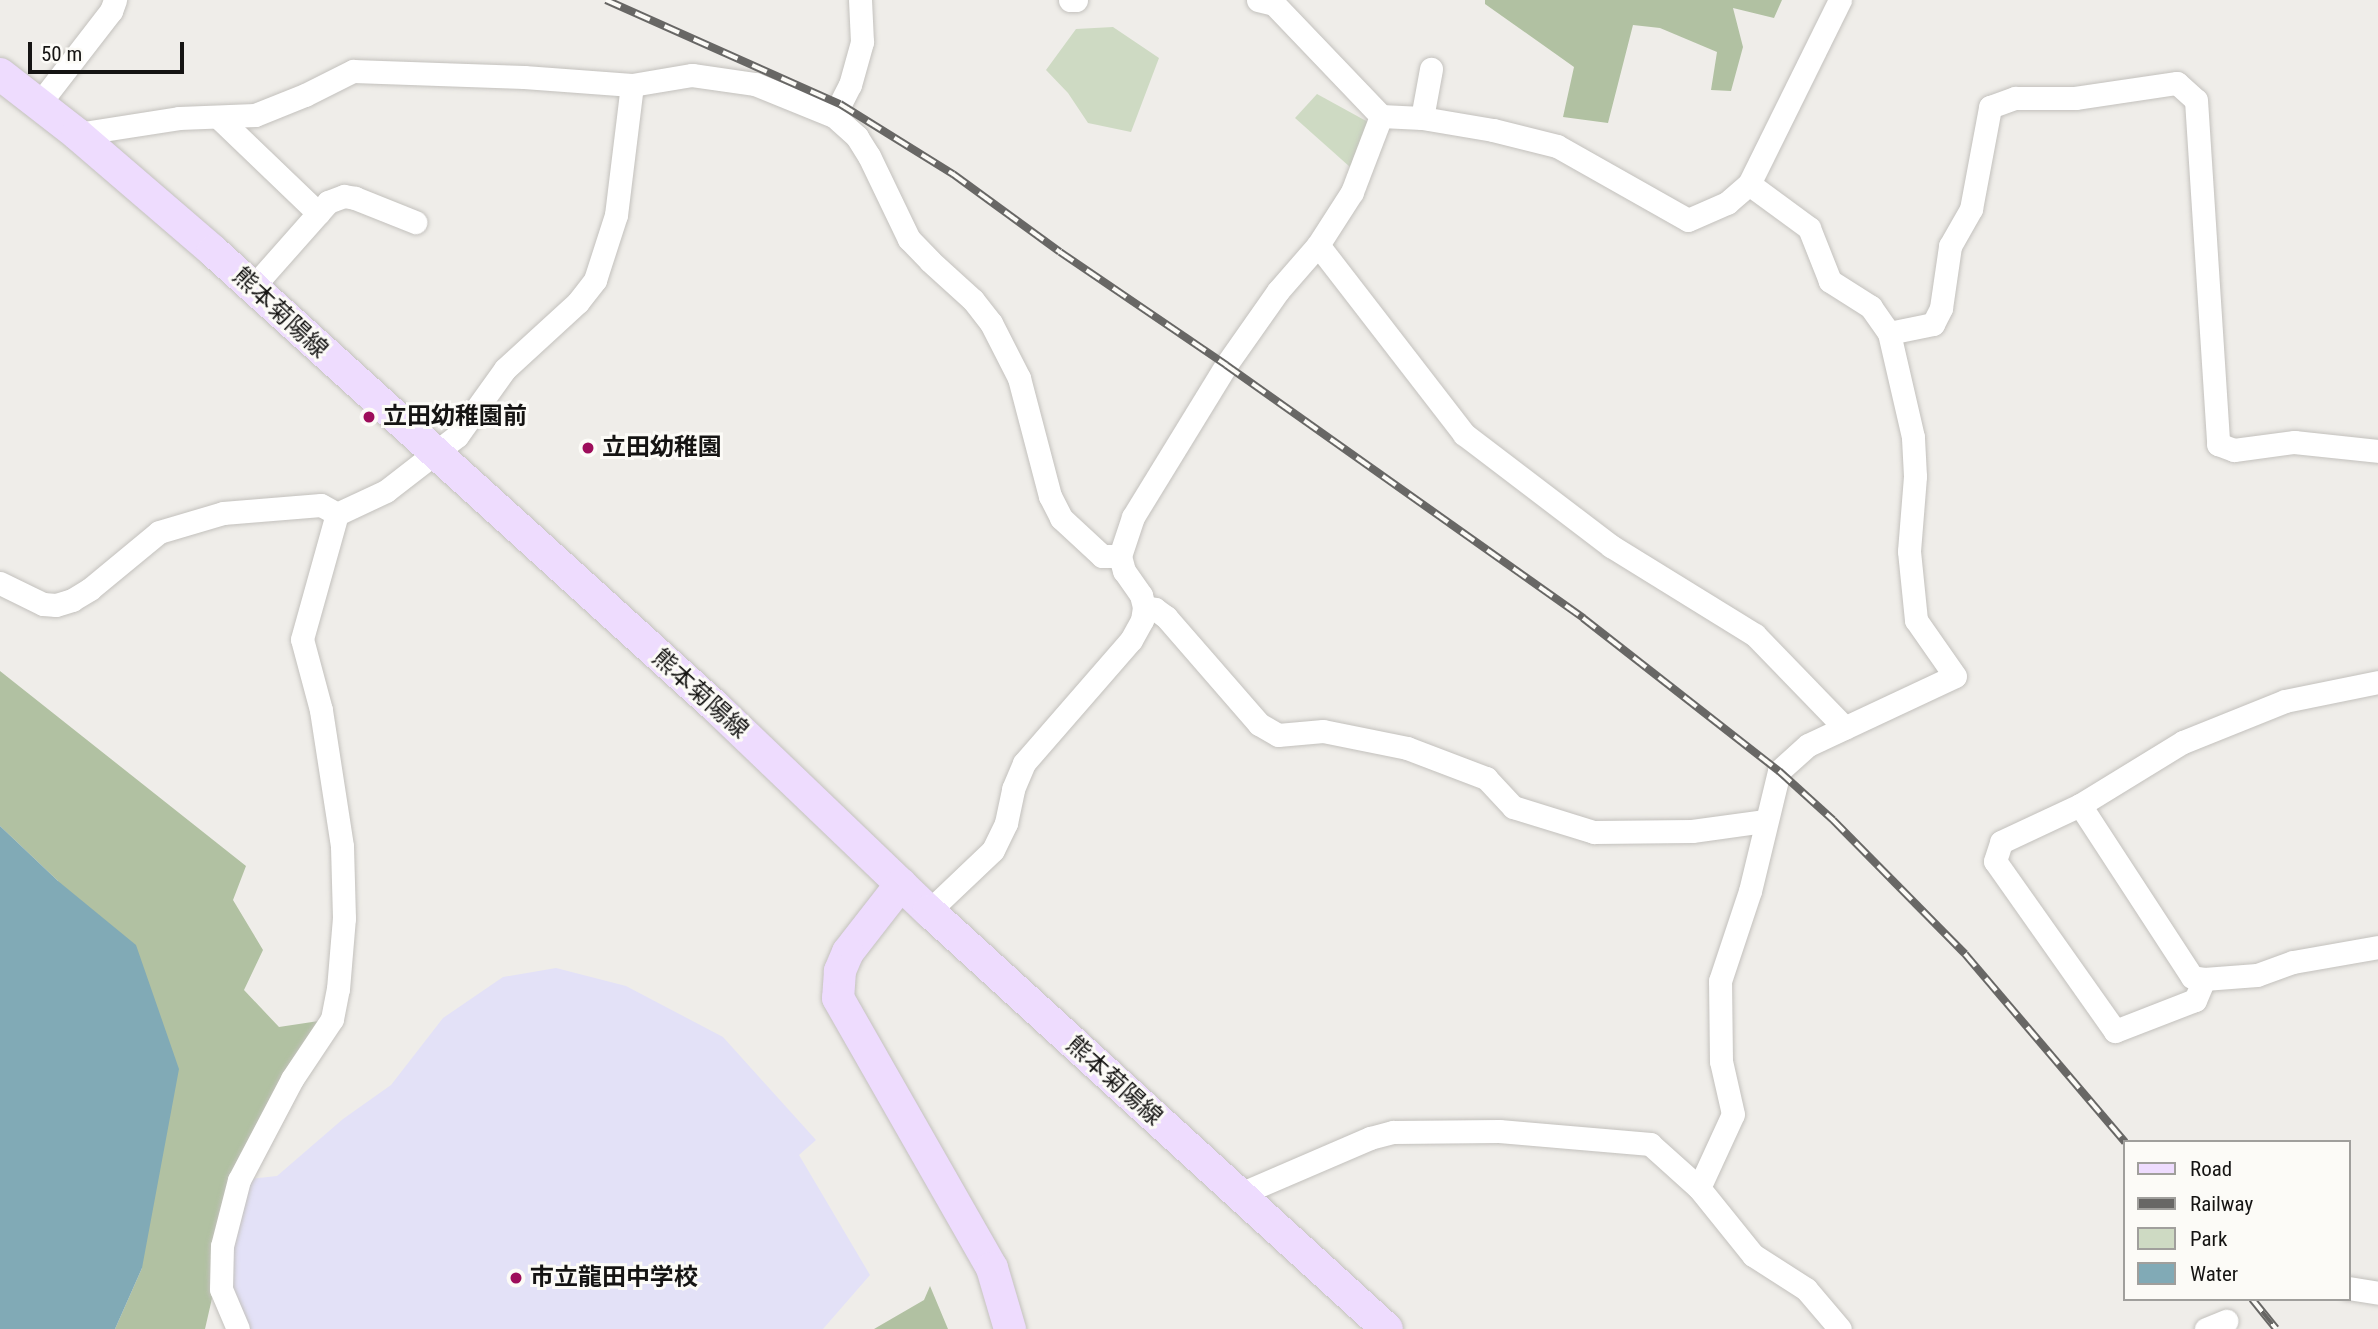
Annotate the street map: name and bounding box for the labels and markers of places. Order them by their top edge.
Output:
place label: 立田幼稚園前 [383,403,527,431]
marker: 立田幼稚園前 [361,409,377,425]
place label: 立田幼稚園 [602,434,722,462]
marker: 立田幼稚園 [580,440,596,456]
place label: 市立龍田中学校 [530,1264,698,1292]
marker: 市立龍田中学校 [508,1270,524,1286]

